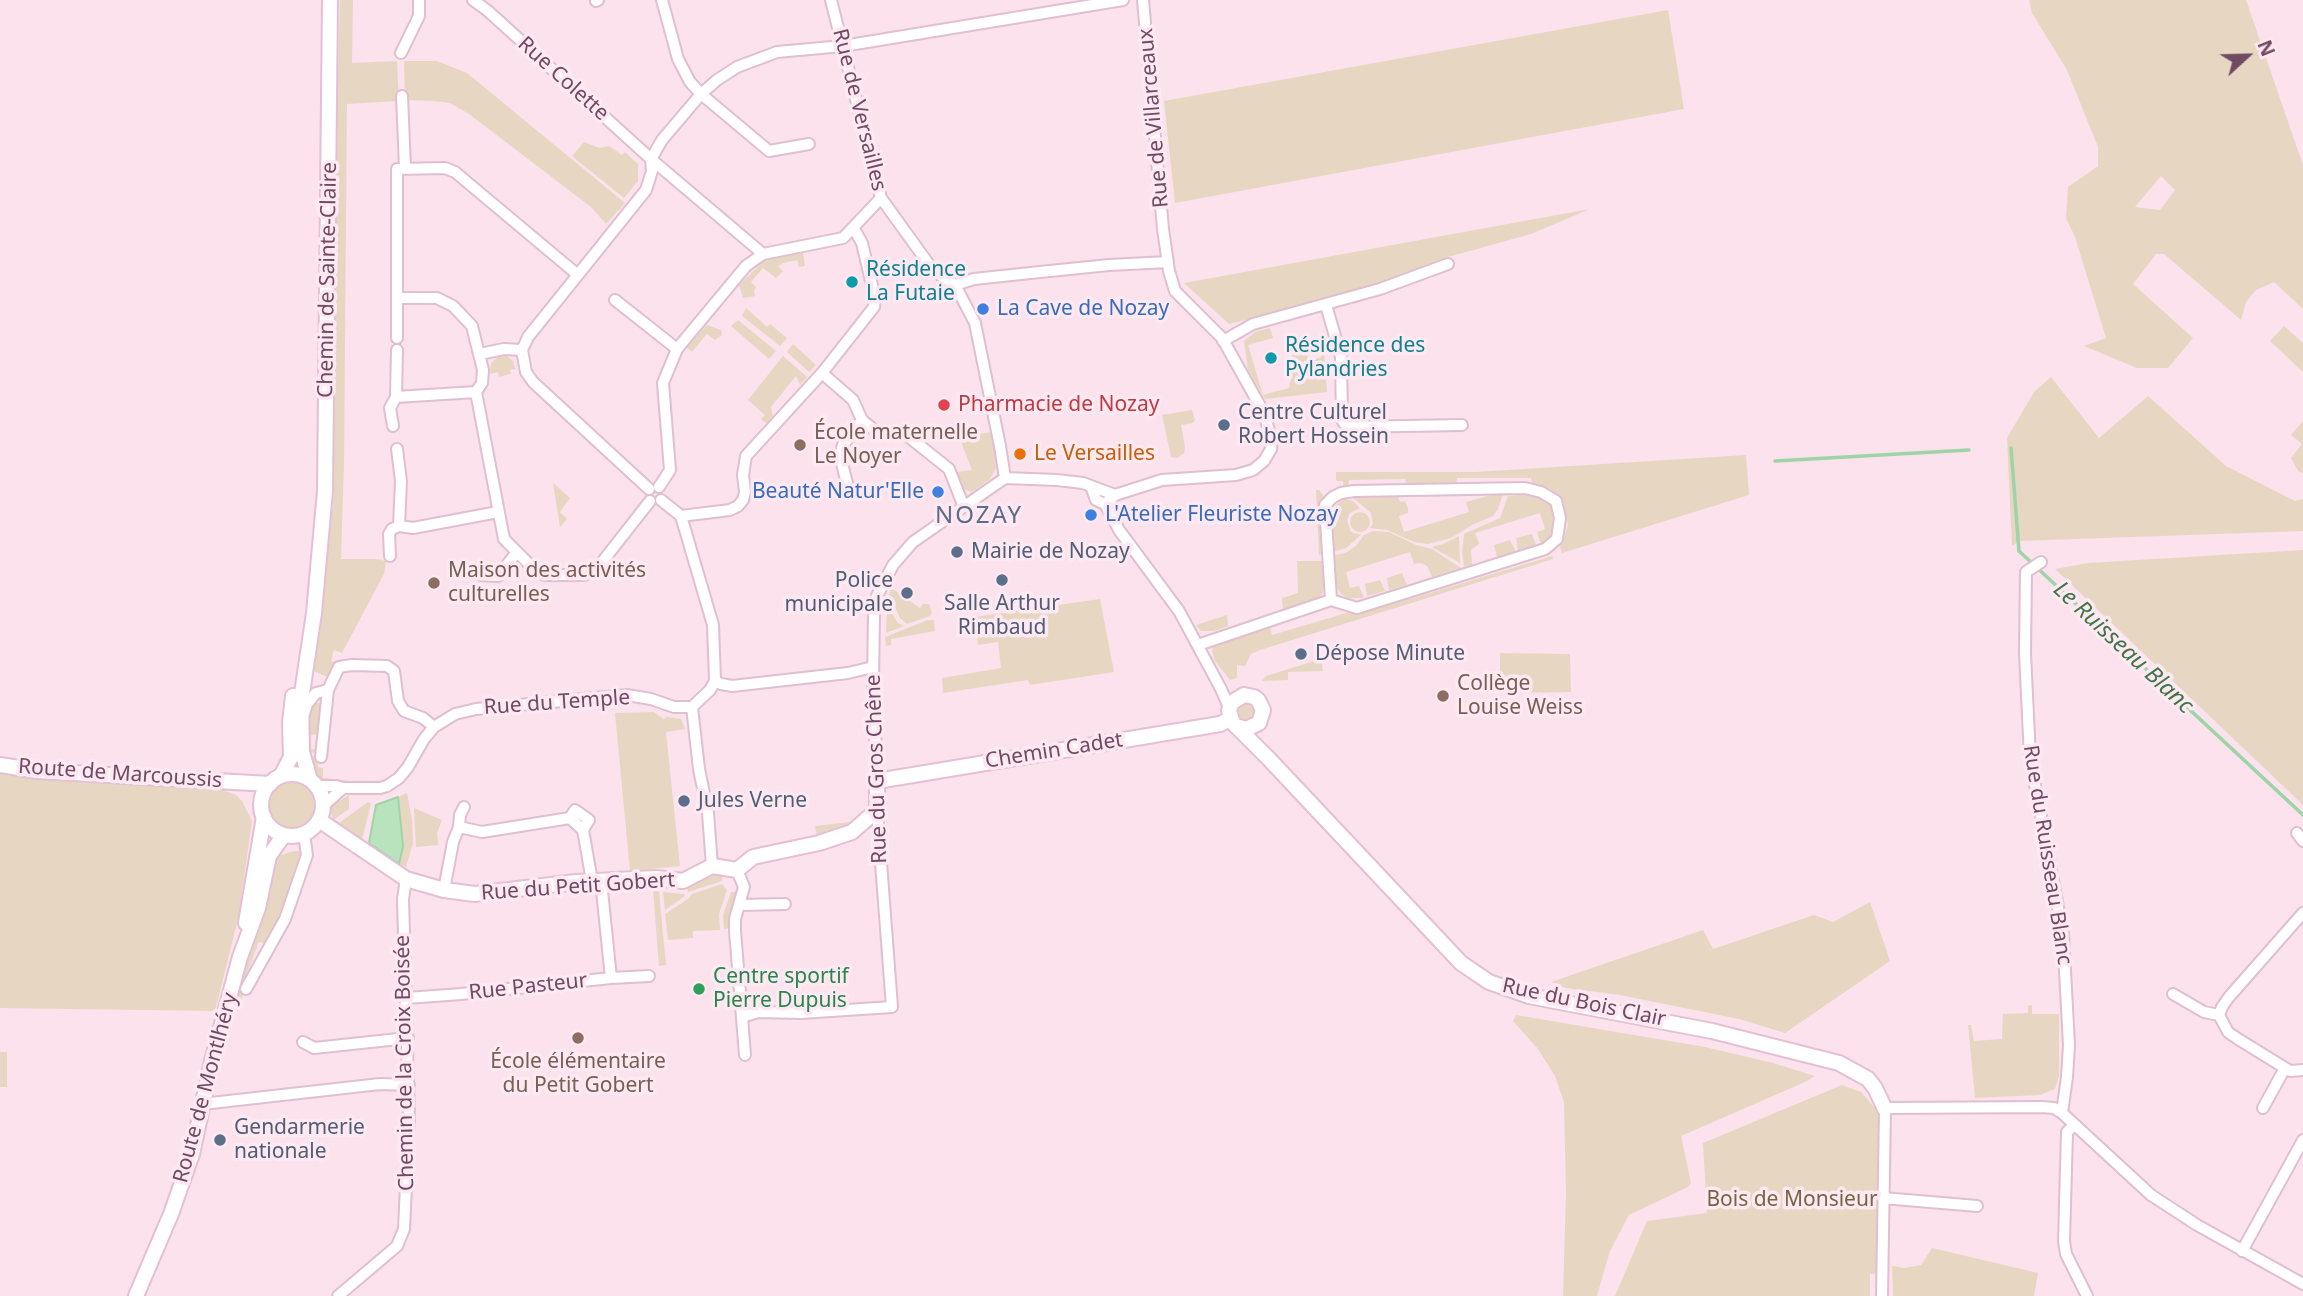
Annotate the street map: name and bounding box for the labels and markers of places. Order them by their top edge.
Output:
place label: Résidence La Futaie [866,257,966,307]
marker: Résidence La Futaie [844,274,860,290]
place label: La Cave de Nozay [997,296,1169,322]
marker: La Cave de Nozay [975,301,991,317]
place label: Résidence des Pylandries [1285,333,1425,383]
marker: Résidence des Pylandries [1263,350,1279,366]
place label: Pharmacie de Nozay [958,392,1159,418]
marker: Pharmacie de Nozay [936,397,952,413]
place label: Centre Culturel Robert Hossein [1238,400,1389,450]
marker: Centre Culturel Robert Hossein [1216,417,1232,433]
place label: École maternelle Le Noyer [814,420,978,470]
marker: École maternelle Le Noyer [792,437,808,453]
place label: Le Versailles [1034,441,1155,467]
marker: Le Versailles [1012,446,1028,462]
place label: Beauté Natur'Elle [752,479,924,505]
marker: Beauté Natur'Elle [930,484,946,500]
place label: L'Atelier Fleuriste Nozay [1105,502,1338,528]
marker: L'Atelier Fleuriste Nozay [1083,507,1099,523]
place label: Mairie de Nozay [971,539,1130,565]
marker: Mairie de Nozay [949,544,965,560]
place label: Maison des activités culturelles [448,558,646,608]
place label: Police municipale [785,568,893,618]
marker: Salle Arthur Rimbaud [994,572,1010,588]
marker: Maison des activités culturelles [426,575,442,591]
marker: Police municipale [899,585,915,601]
place label: Salle Arthur Rimbaud [944,591,1060,641]
place label: Dépose Minute [1315,641,1465,667]
marker: Dépose Minute [1293,646,1309,662]
place label: Collège Louise Weiss [1457,671,1583,721]
marker: Collège Louise Weiss [1435,688,1451,704]
place label: Jules Verne [698,788,807,814]
marker: Jules Verne [676,793,692,809]
place label: Centre sportif Pierre Dupuis [713,964,849,1014]
marker: Centre sportif Pierre Dupuis [691,981,707,997]
marker: École élémentaire du Petit Gobert [570,1030,586,1046]
place label: École élémentaire du Petit Gobert [490,1049,666,1099]
place label: Gendarmerie nationale [234,1115,365,1165]
marker: Gendarmerie nationale [212,1132,228,1148]

